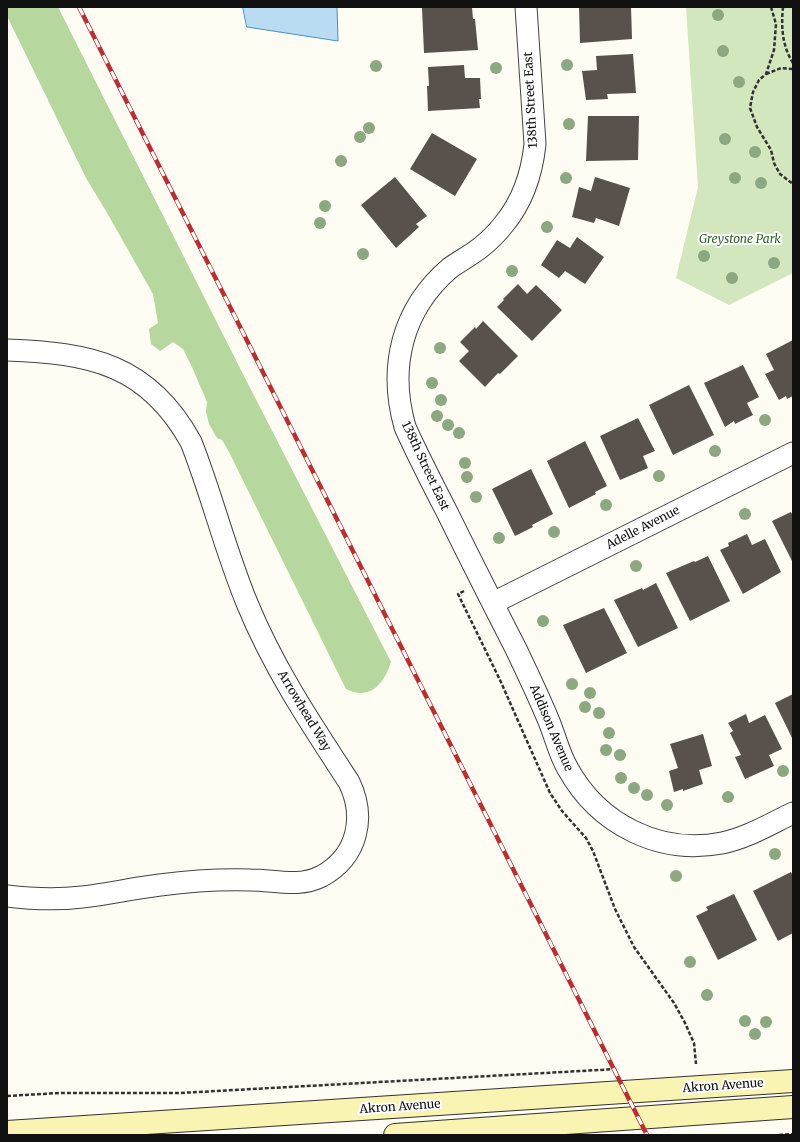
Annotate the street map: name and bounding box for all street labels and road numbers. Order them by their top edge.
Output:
street label: 138th Street East [521,51,541,149]
street label: 138th Street East [398,419,452,513]
street label: Adelle Avenue [604,503,682,553]
street label: Arrowhead Way [274,668,334,754]
street label: Addison Avenue [526,683,576,773]
street label: Akron Avenue [682,1076,764,1096]
street label: Akron Avenue [359,1097,441,1117]

